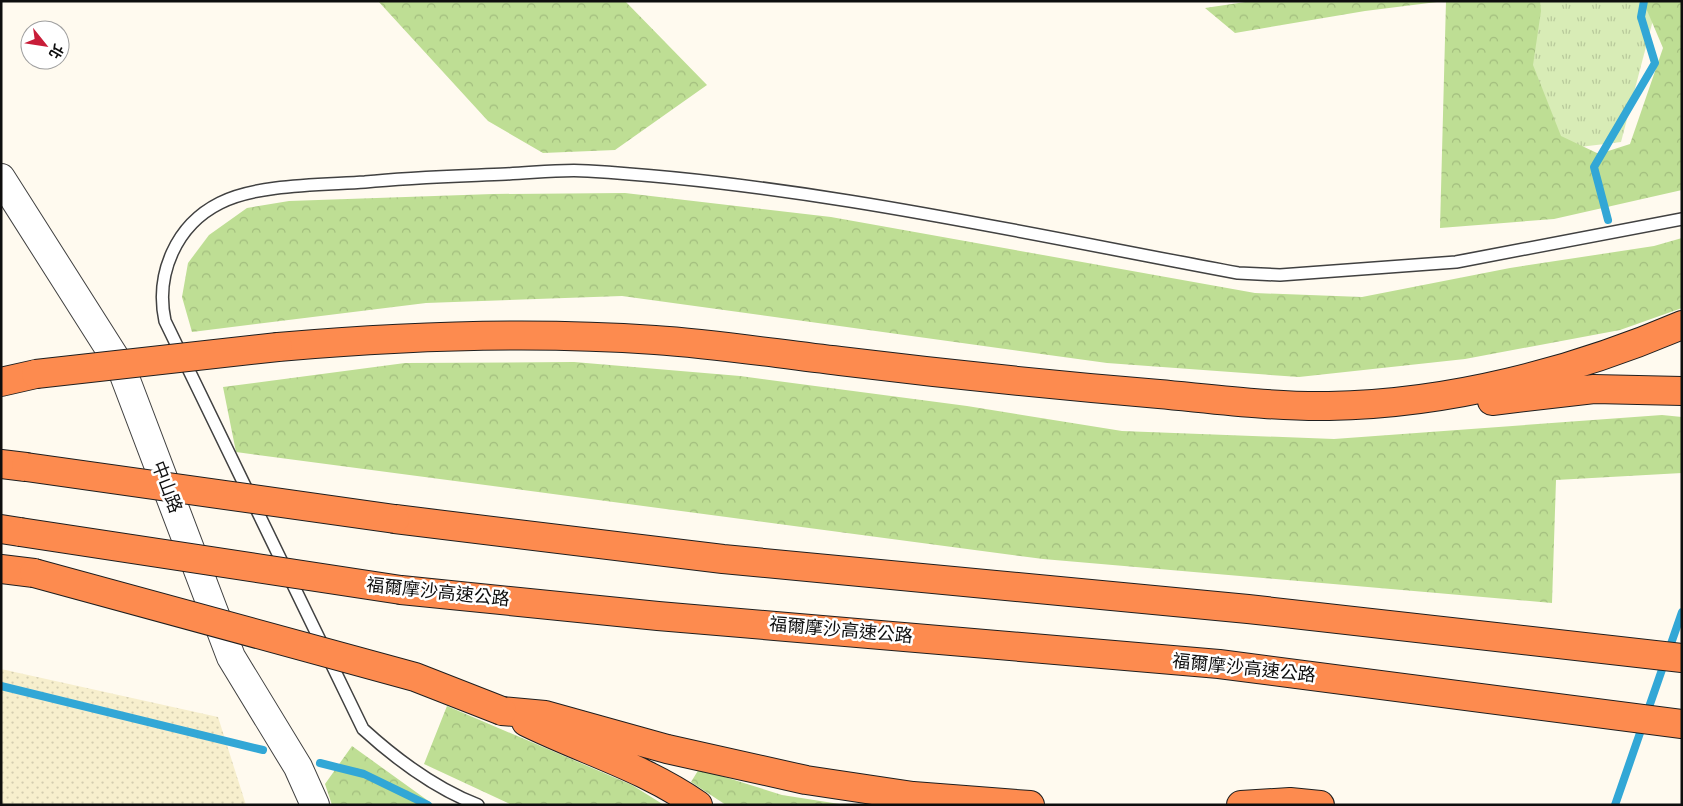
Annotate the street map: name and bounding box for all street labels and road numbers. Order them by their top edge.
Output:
street label: 中山路 [144,457,189,517]
street label: 福爾摩沙高速公路 [365,572,511,613]
street label: 福爾摩沙高速公路 [768,611,914,650]
street label: 福爾摩沙高速公路 [1171,648,1317,689]

